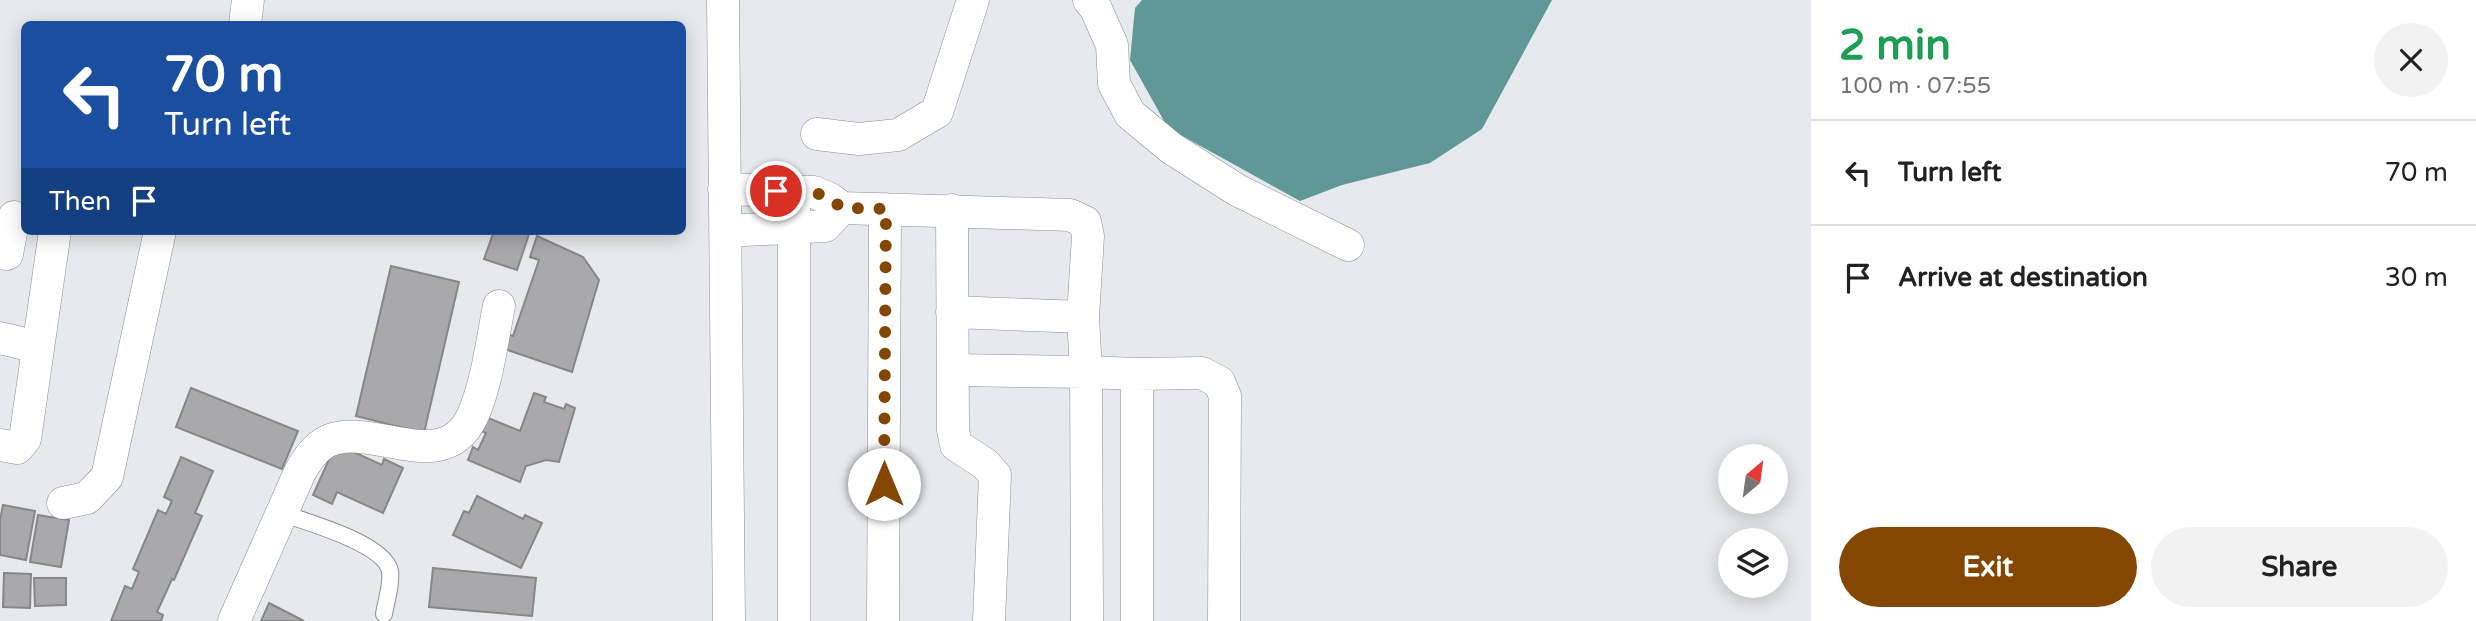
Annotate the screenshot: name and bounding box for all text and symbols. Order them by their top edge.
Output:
text: 2 min [1839,20,1951,71]
button: close [2374,23,2448,97]
text: 70 m [164,46,283,105]
icon: left [49,49,140,140]
text: 100 m · 07:55 [1839,72,1991,100]
text: Turn left [164,106,291,144]
icon: left [1839,154,1877,192]
text: Turn left [1898,157,2001,188]
text: 70 m [2385,157,2448,188]
pin [746,161,806,221]
icon: arrive [757,172,795,210]
icon: arrive [125,182,163,220]
text: Then [49,186,111,217]
icon: arrive [1839,259,1877,297]
text: Arrive at destination [1898,262,2148,293]
text: 30 m [2385,262,2448,293]
north arrow [1718,444,1788,514]
map controls [1718,444,1788,598]
position arrow [847,447,921,521]
button: Exit [1839,527,2137,607]
button: Share [2151,527,2448,607]
button: layers [1718,528,1788,598]

